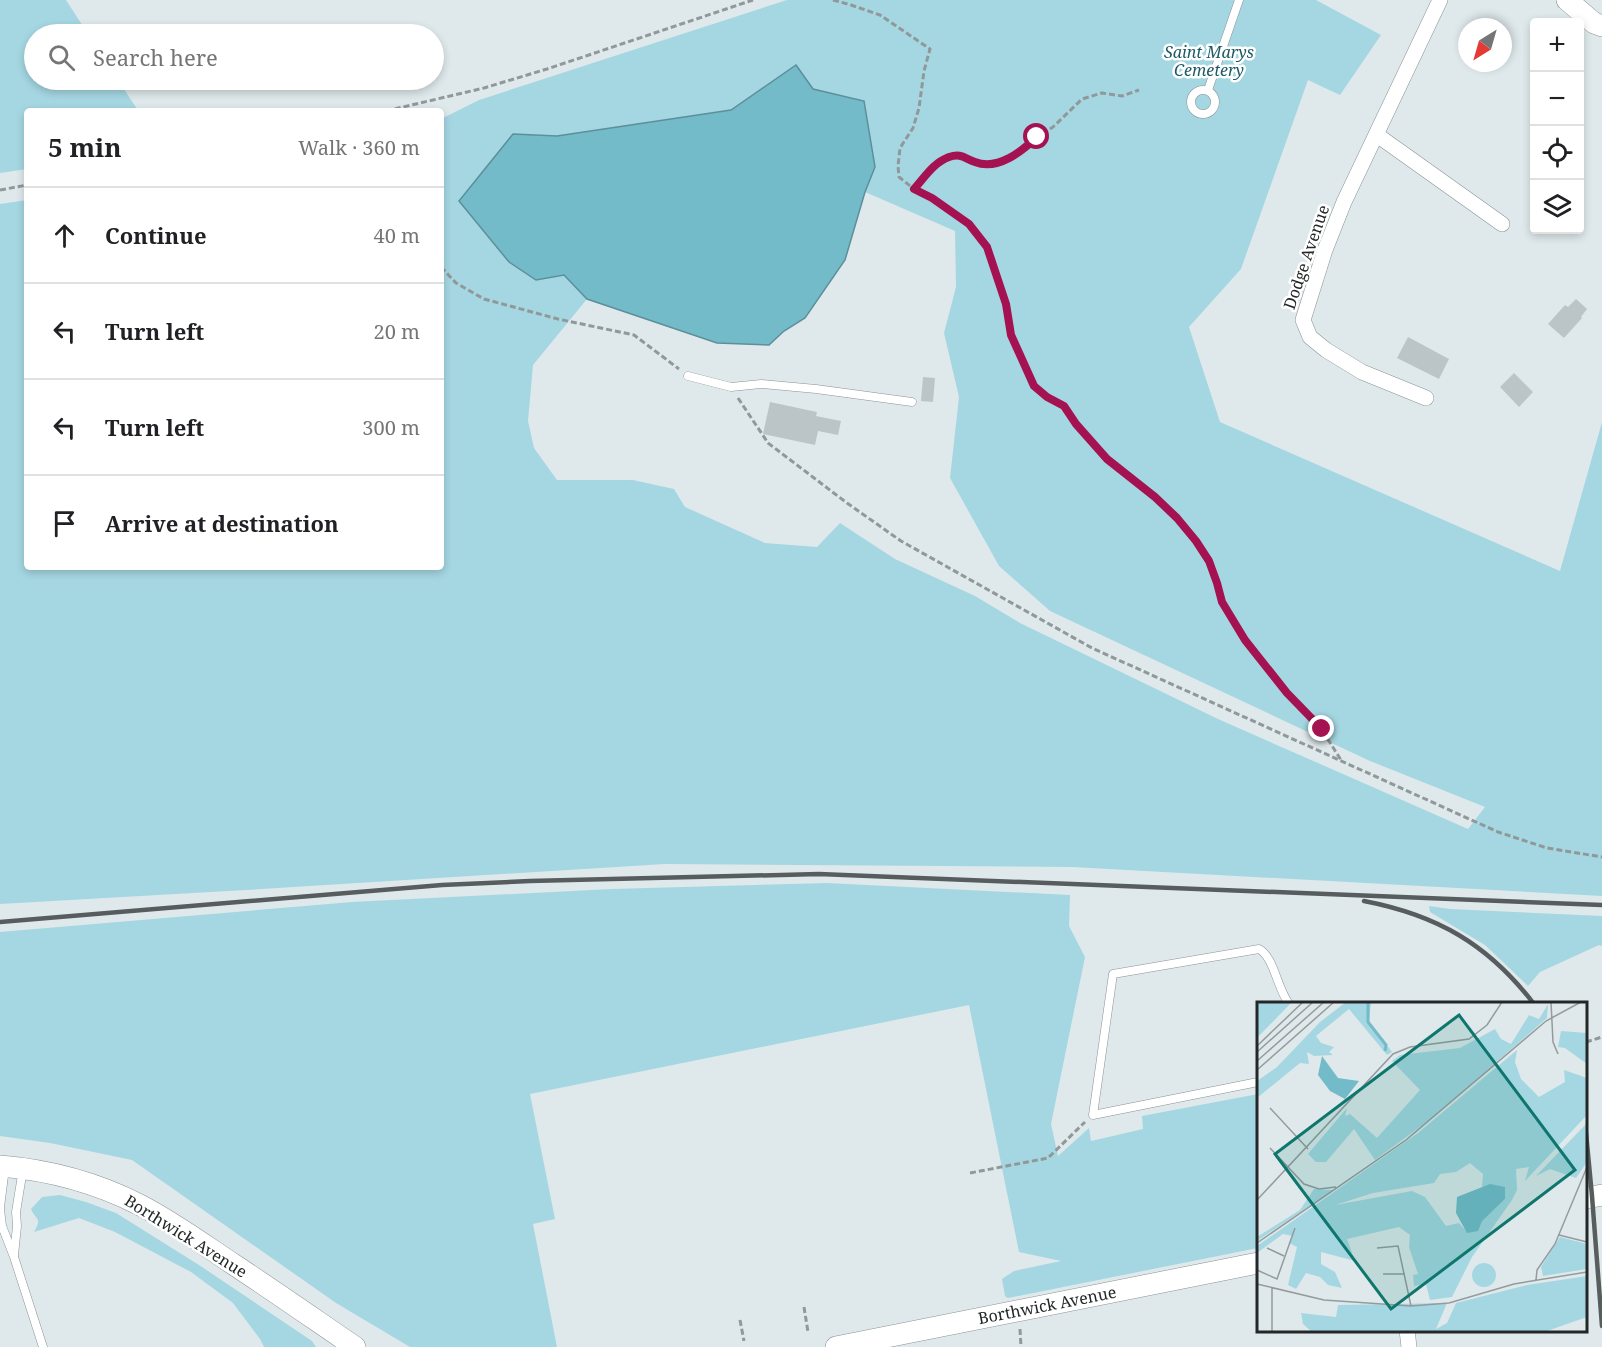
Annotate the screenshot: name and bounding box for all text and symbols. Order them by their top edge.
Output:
north arrow [1458,18,1512,72]
map controls [1530,18,1584,234]
button: + [1530,18,1584,72]
search box [24,24,444,90]
icon: search [45,41,78,74]
park label: Saint Marys Cemetery [1164,41,1254,81]
text: Search here [93,42,218,72]
button: − [1530,72,1584,126]
route start [1023,123,1049,149]
button: locate [1530,126,1584,180]
text: 5 min [48,129,122,165]
text: Walk · 360 m [298,134,420,161]
button: layers [1530,180,1584,234]
street label: Dodge Avenue [1278,202,1334,312]
icon: ahead [48,219,81,252]
text: Continue [105,220,207,250]
text: 40 m [374,222,420,249]
icon: left [48,315,81,348]
text: Turn left [105,316,204,346]
text: 20 m [374,318,420,345]
icon: left [48,411,81,444]
text: Turn left [105,412,204,442]
text: 300 m [362,414,420,441]
icon: arrive [48,507,81,540]
text: Arrive at destination [105,508,339,538]
route end [1308,715,1334,741]
inset map [1257,1002,1587,1332]
street label: Borthwick Avenue [121,1189,251,1283]
street label: Borthwick Avenue [976,1281,1118,1329]

